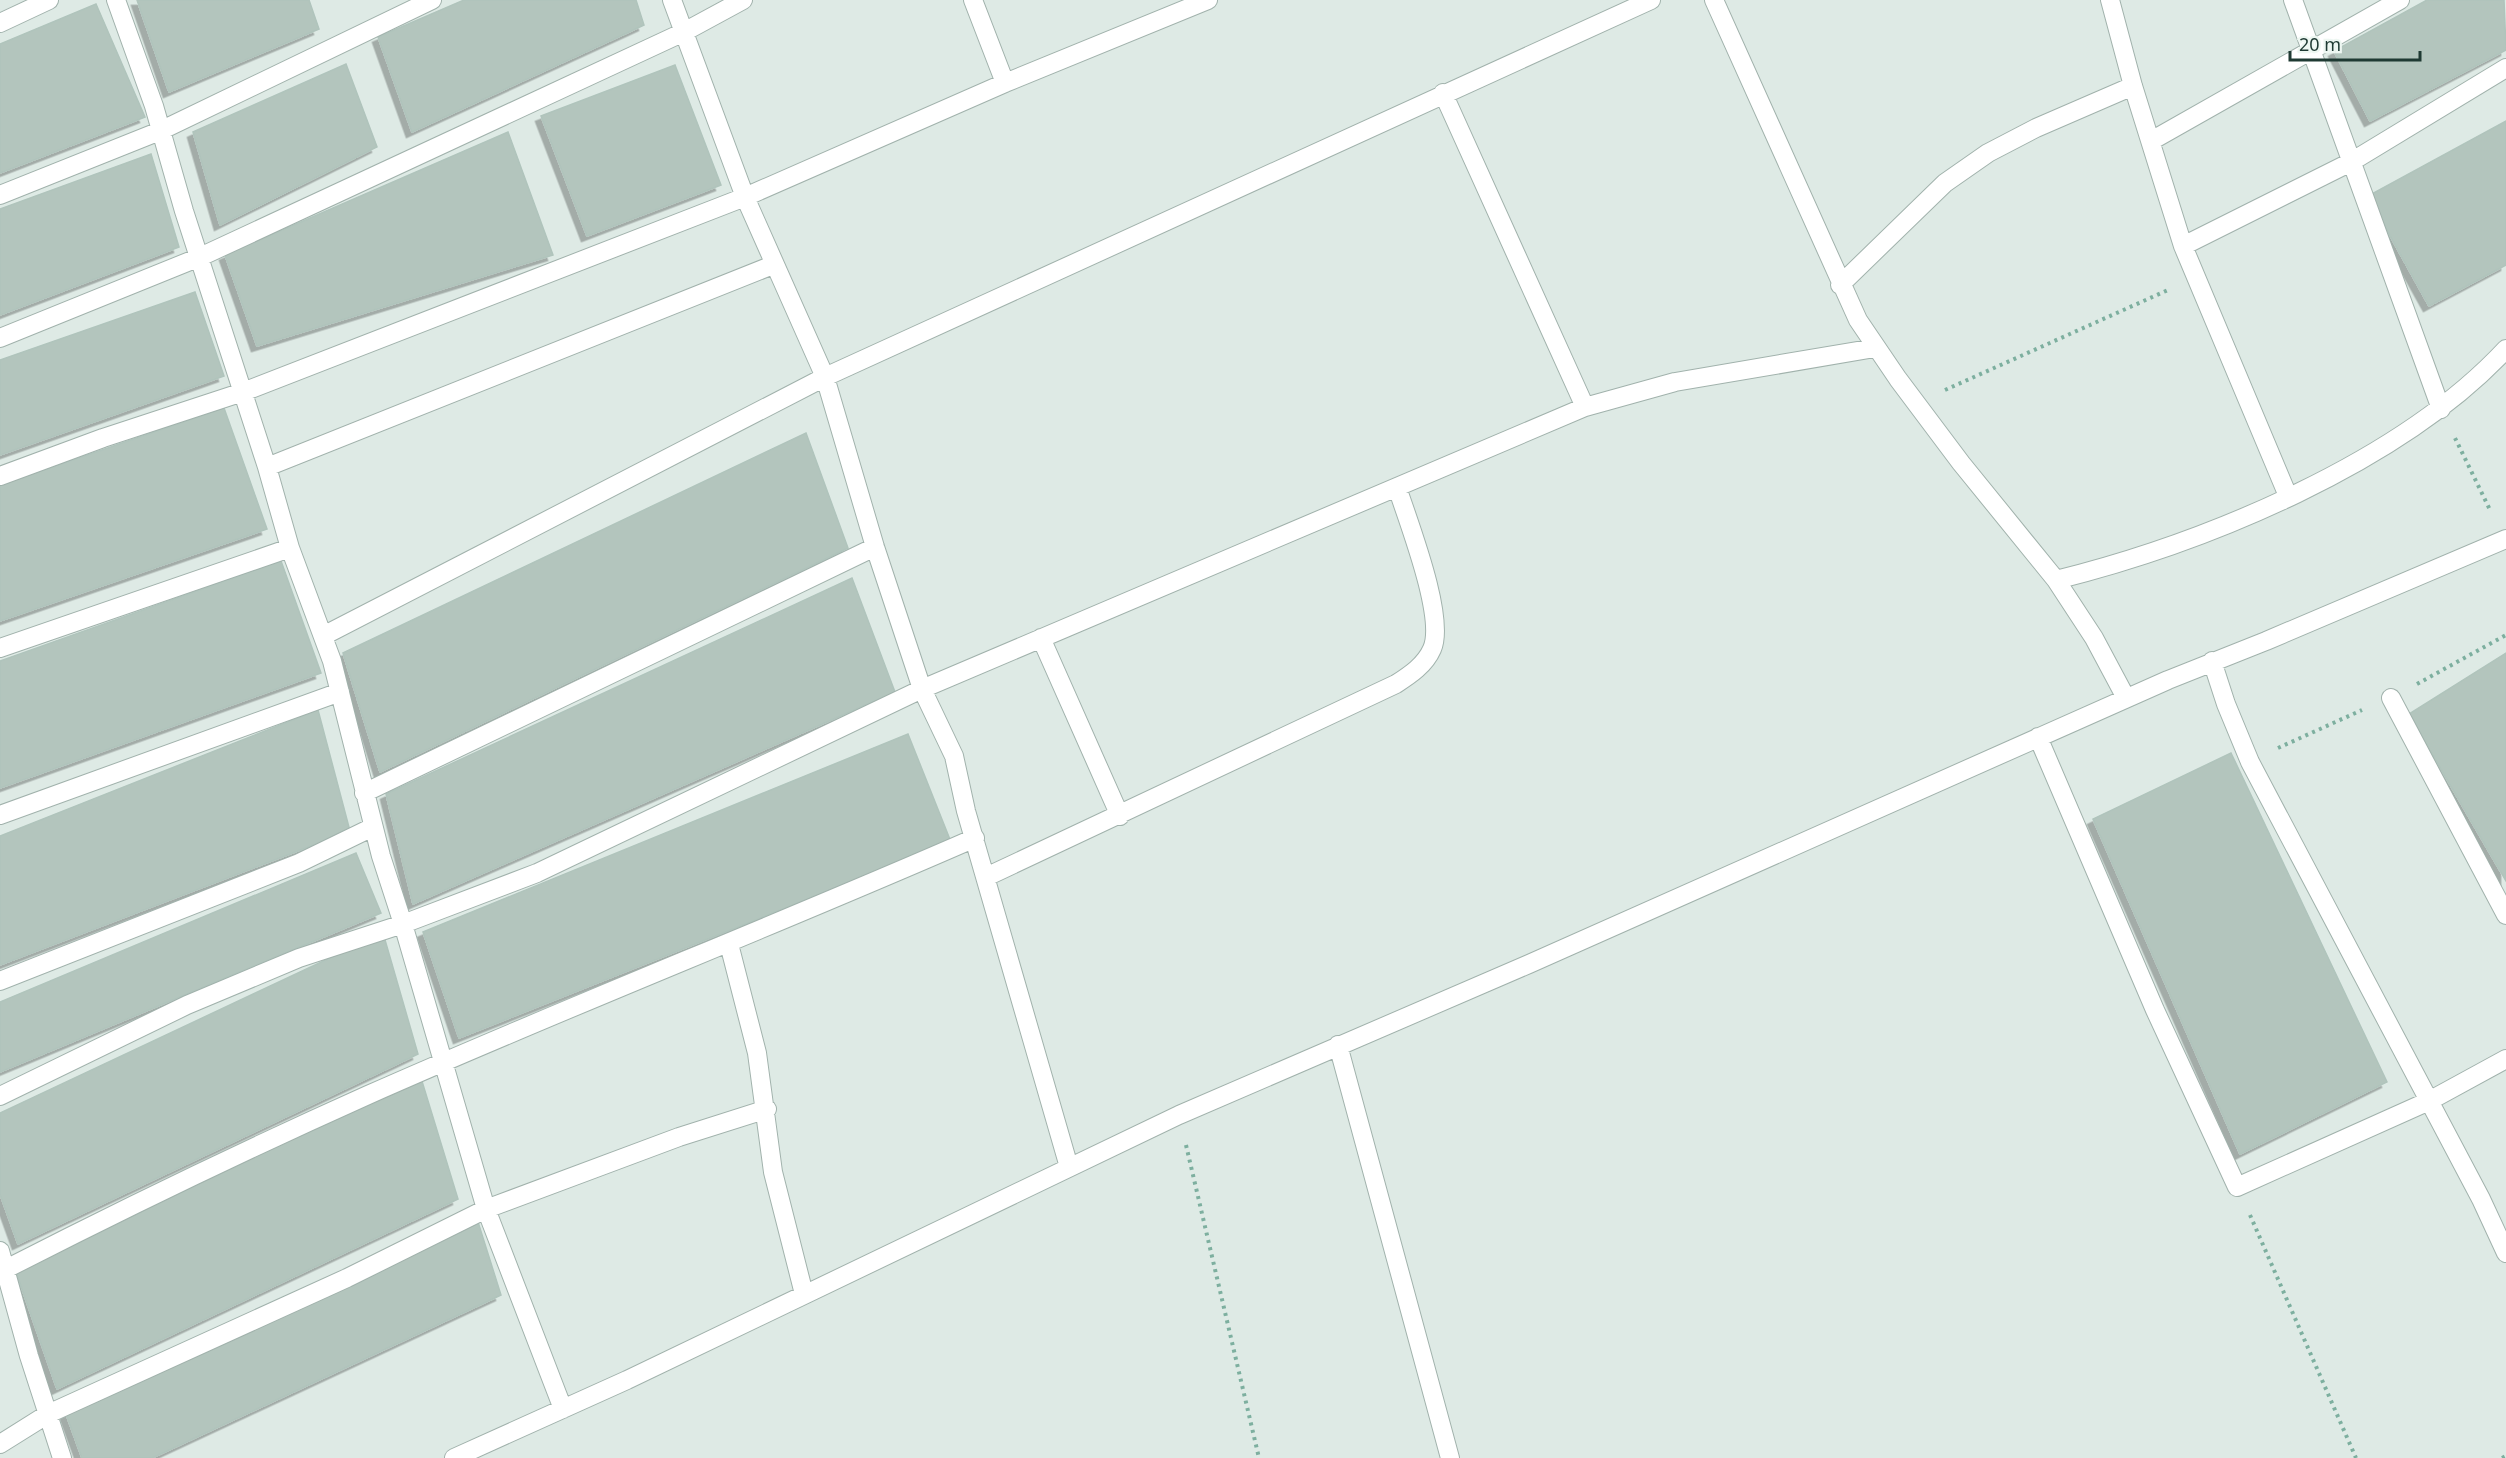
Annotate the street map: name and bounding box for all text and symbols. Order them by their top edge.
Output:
scale bar [2290,24,2420,62]
text: 20 m [2299,32,2341,56]

